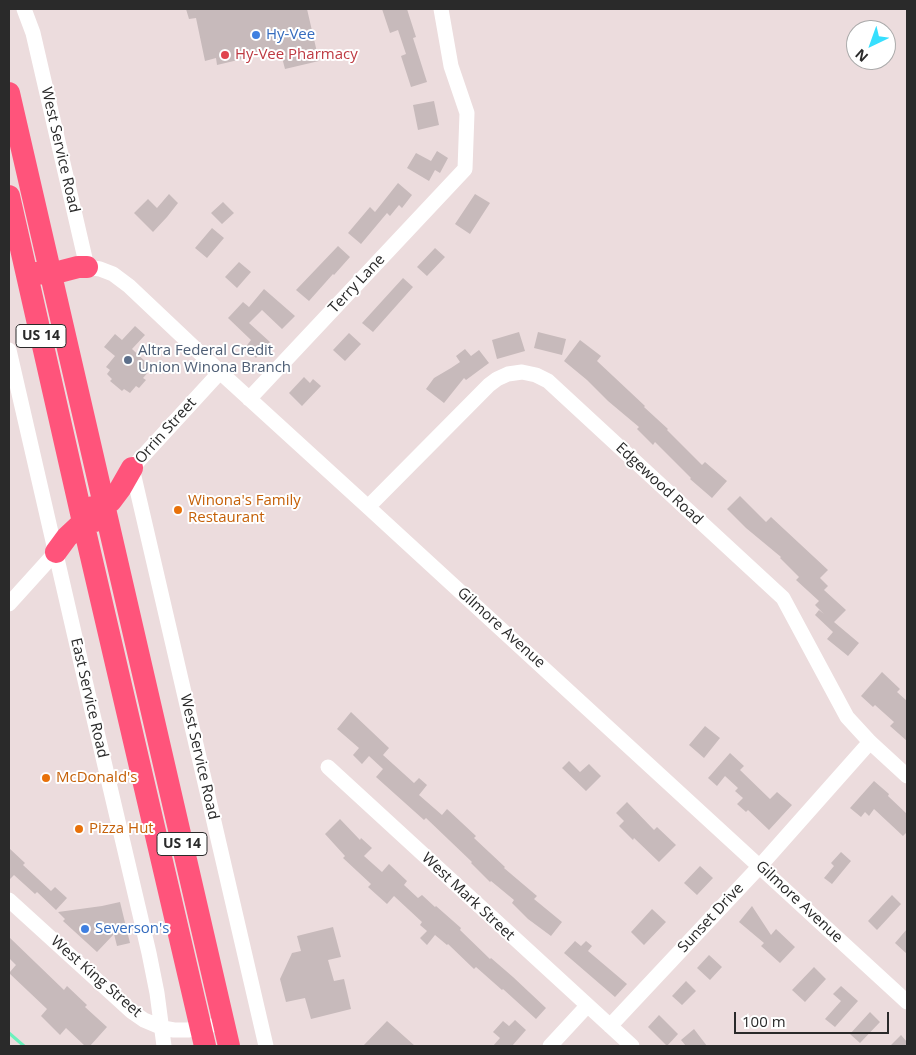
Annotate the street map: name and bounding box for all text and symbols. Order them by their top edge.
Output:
north arrow [846,20,896,70]
place label: Hy-Vee [266,26,315,44]
marker: Hy-Vee [250,29,262,41]
text: N [851,45,872,67]
place label: Hy-Vee Pharmacy [235,46,358,64]
marker: Hy-Vee Pharmacy [219,49,231,61]
street label: West Service Road [37,86,83,214]
street label: Terry Lane [325,251,389,317]
road number: US 14 [16,324,66,348]
place label: Altra Federal Credit Union Winona Branch [138,342,291,377]
marker: Altra Federal Credit Union Winona Branch [122,354,134,366]
street label: Orrin Street [132,394,200,468]
street label: Edgewood Road [612,439,706,529]
place label: Winona's Family Restaurant [188,492,301,527]
marker: Winona's Family Restaurant [172,504,184,516]
street label: Gilmore Avenue [453,584,549,672]
street label: East Service Road [66,636,112,760]
street label: West Service Road [176,693,222,821]
place label: McDonald's [56,769,138,787]
marker: McDonald's [40,772,52,784]
place label: Pizza Hut [89,820,154,838]
marker: Pizza Hut [73,823,85,835]
road number: US 14 [157,832,207,856]
street label: West Mark Street [418,849,518,945]
street label: Gilmore Avenue [752,857,846,947]
street label: Sunset Drive [674,880,748,956]
place label: Severson's [95,920,170,938]
marker: Severson's [79,923,91,935]
street label: West King Street [47,933,145,1021]
scale bar [736,1002,891,1034]
text: 100 m [742,1011,786,1031]

